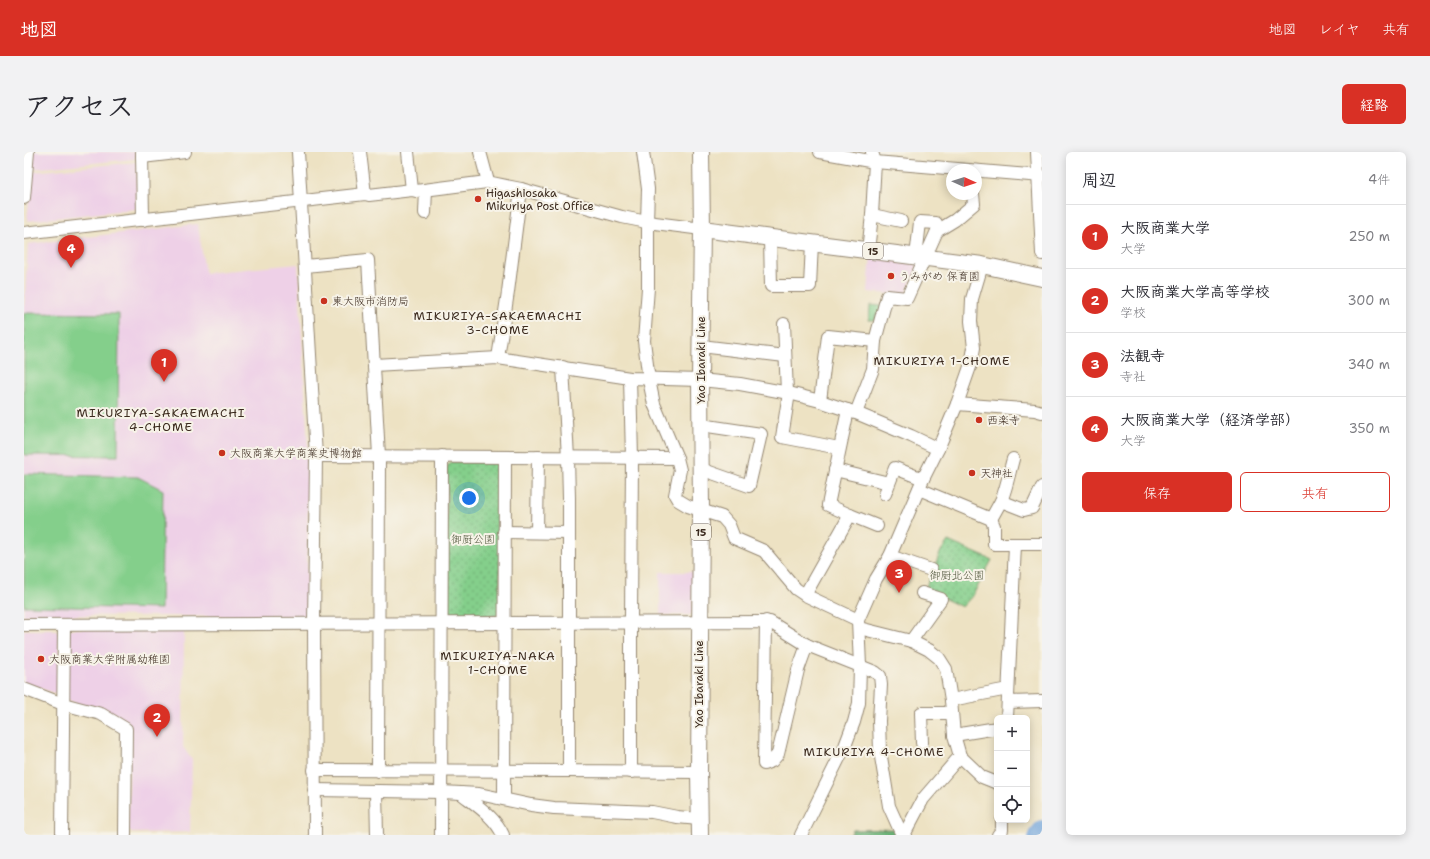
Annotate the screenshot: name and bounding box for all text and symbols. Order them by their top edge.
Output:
text: 地図 [20,17,58,42]
text: 地図 [1269,20,1297,38]
text: レイヤ [1319,20,1360,38]
text: 共有 [1382,20,1410,38]
button: 経路 [1342,84,1406,124]
text: アクセス [24,87,134,125]
north arrow [946,164,982,200]
text: 周辺 [1082,169,1116,191]
text: 4件 [1368,171,1390,188]
place label: Higashiosaka Mikuriya Post Office [486,186,594,214]
marker: Higashiosaka Mikuriya Post Office [473,194,483,204]
text: 大阪商業大学 [1120,218,1210,238]
text: 1 [1092,228,1098,245]
text: 250 m [1349,228,1390,245]
pin: 4 [58,235,84,268]
text: 大学 [1120,240,1146,257]
road number: 15 [863,243,883,259]
place label: うみがめ 保育園 [899,269,980,284]
marker: うみがめ 保育園 [886,271,896,281]
text: 大阪商業大学高等学校 [1120,282,1270,302]
text: 2 [1090,292,1100,309]
text: 300 m [1347,292,1390,309]
place label: 東大阪市消防局 [332,294,409,309]
marker: 東大阪市消防局 [319,296,329,306]
text: 学校 [1120,304,1146,321]
district label: MIKURIYA-SAKAEMACHI 3-CHOME [414,308,582,338]
street label: Yao Ibaraki Line [694,316,709,404]
text: 法観寺 [1120,346,1165,366]
pin: 1 [151,349,177,382]
district label: MIKURIYA 1-CHOME [873,353,1011,369]
text: 3 [1090,356,1100,373]
text: 340 m [1348,356,1390,373]
text: 寺社 [1120,368,1146,385]
district label: MIKURIYA-SAKAEMACHI 4-CHOME [77,405,245,435]
text: 大阪商業大学（経済学部） [1120,410,1300,430]
place label: 西楽寺 [987,413,1020,428]
marker: 西楽寺 [974,415,984,425]
text: 4 [1090,420,1100,437]
text: 350 m [1349,420,1390,437]
text: 大学 [1120,432,1146,449]
place label: 大阪商業大学商業史博物館 [230,446,362,461]
marker: 大阪商業大学商業史博物館 [217,448,227,458]
place label: 天神社 [980,466,1013,481]
marker: 天神社 [967,468,977,478]
button: 保存 [1082,472,1232,512]
button: 共有 [1240,472,1390,512]
your location [459,488,479,508]
road number: 15 [691,524,711,540]
park label: 御厨公園 [451,532,495,547]
pin: 3 [886,560,912,593]
park label: 御厨北公園 [930,568,985,583]
street label: Yao Ibaraki Line [692,640,707,728]
district label: MIKURIYA-NAKA 1-CHOME [440,648,556,678]
place label: 大阪商業大学附属幼稚園 [49,652,170,667]
marker: 大阪商業大学附属幼稚園 [36,654,46,664]
pin: 2 [144,704,170,737]
map controls [994,715,1030,823]
button: + [994,715,1030,751]
district label: MIKURIYA 4-CHOME [804,744,944,760]
button: − [994,751,1030,787]
button: locate [994,787,1030,823]

